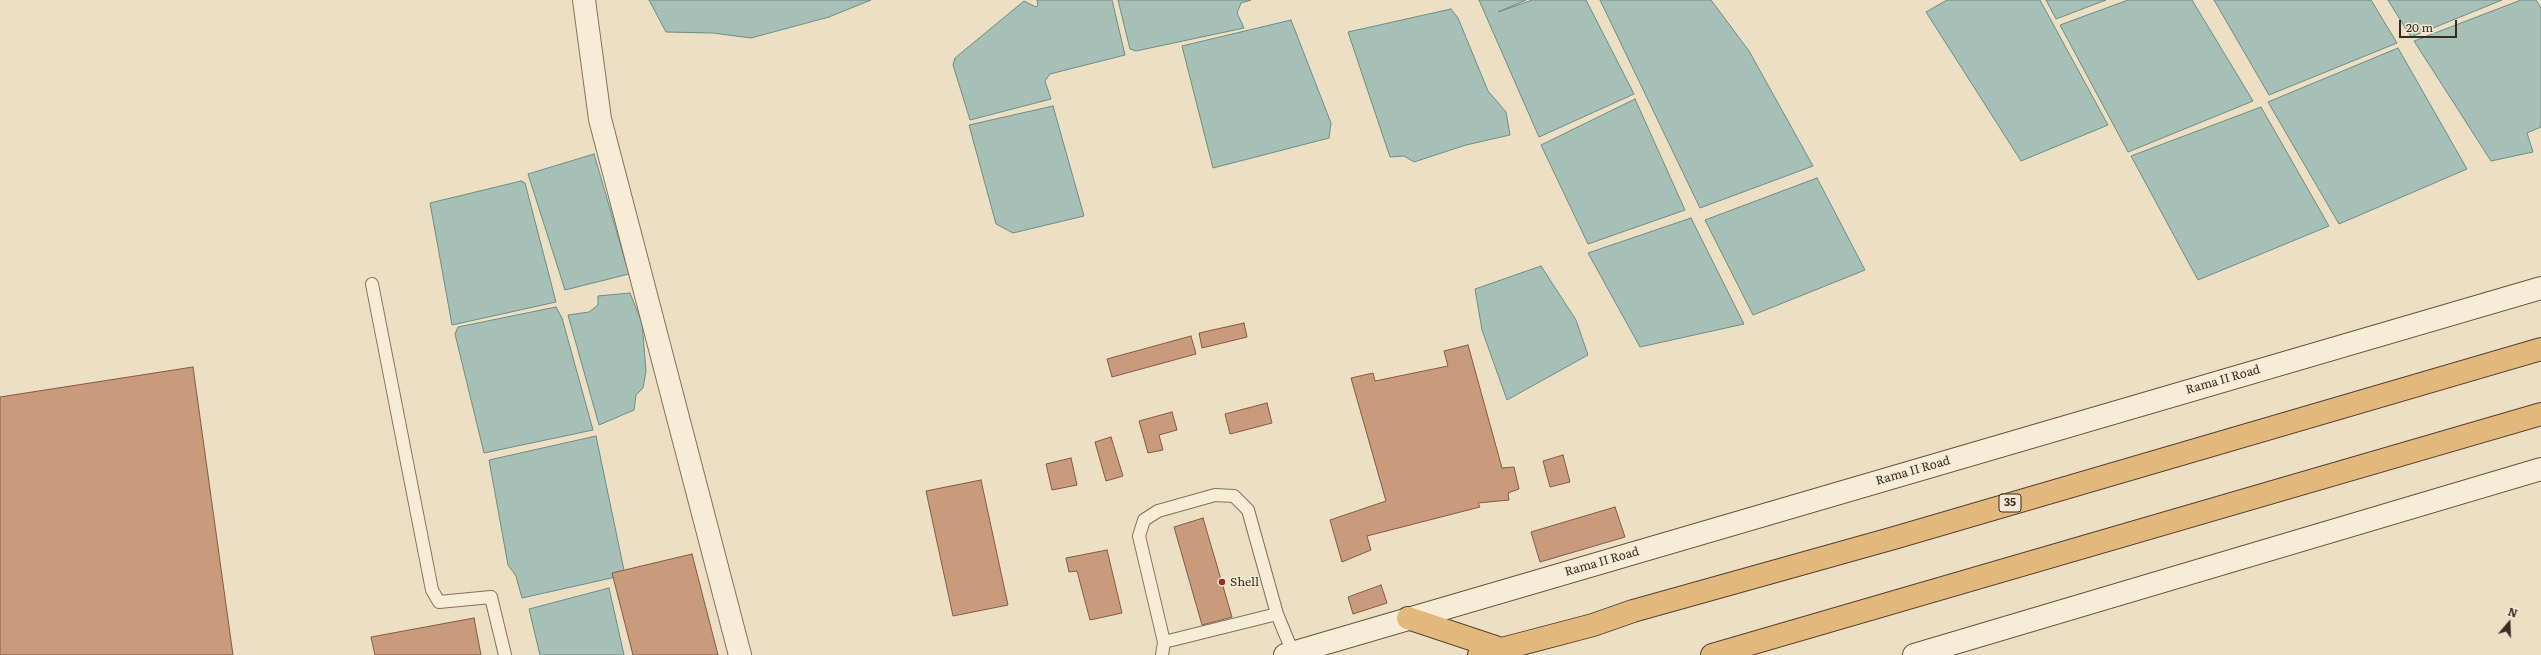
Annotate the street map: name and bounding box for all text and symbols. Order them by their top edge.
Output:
scale bar [2401,12,2459,38]
text: 20 m [2406,18,2433,36]
street label: Rama II Road [2184,363,2262,397]
street label: Rama II Road [1874,454,1952,488]
road number: 35 [1999,494,2021,512]
street label: Rama II Road [1563,545,1641,579]
place label: Shell [1230,575,1259,589]
marker: Shell [1217,577,1227,587]
north arrow [2489,603,2529,643]
text: N [2506,603,2520,621]

